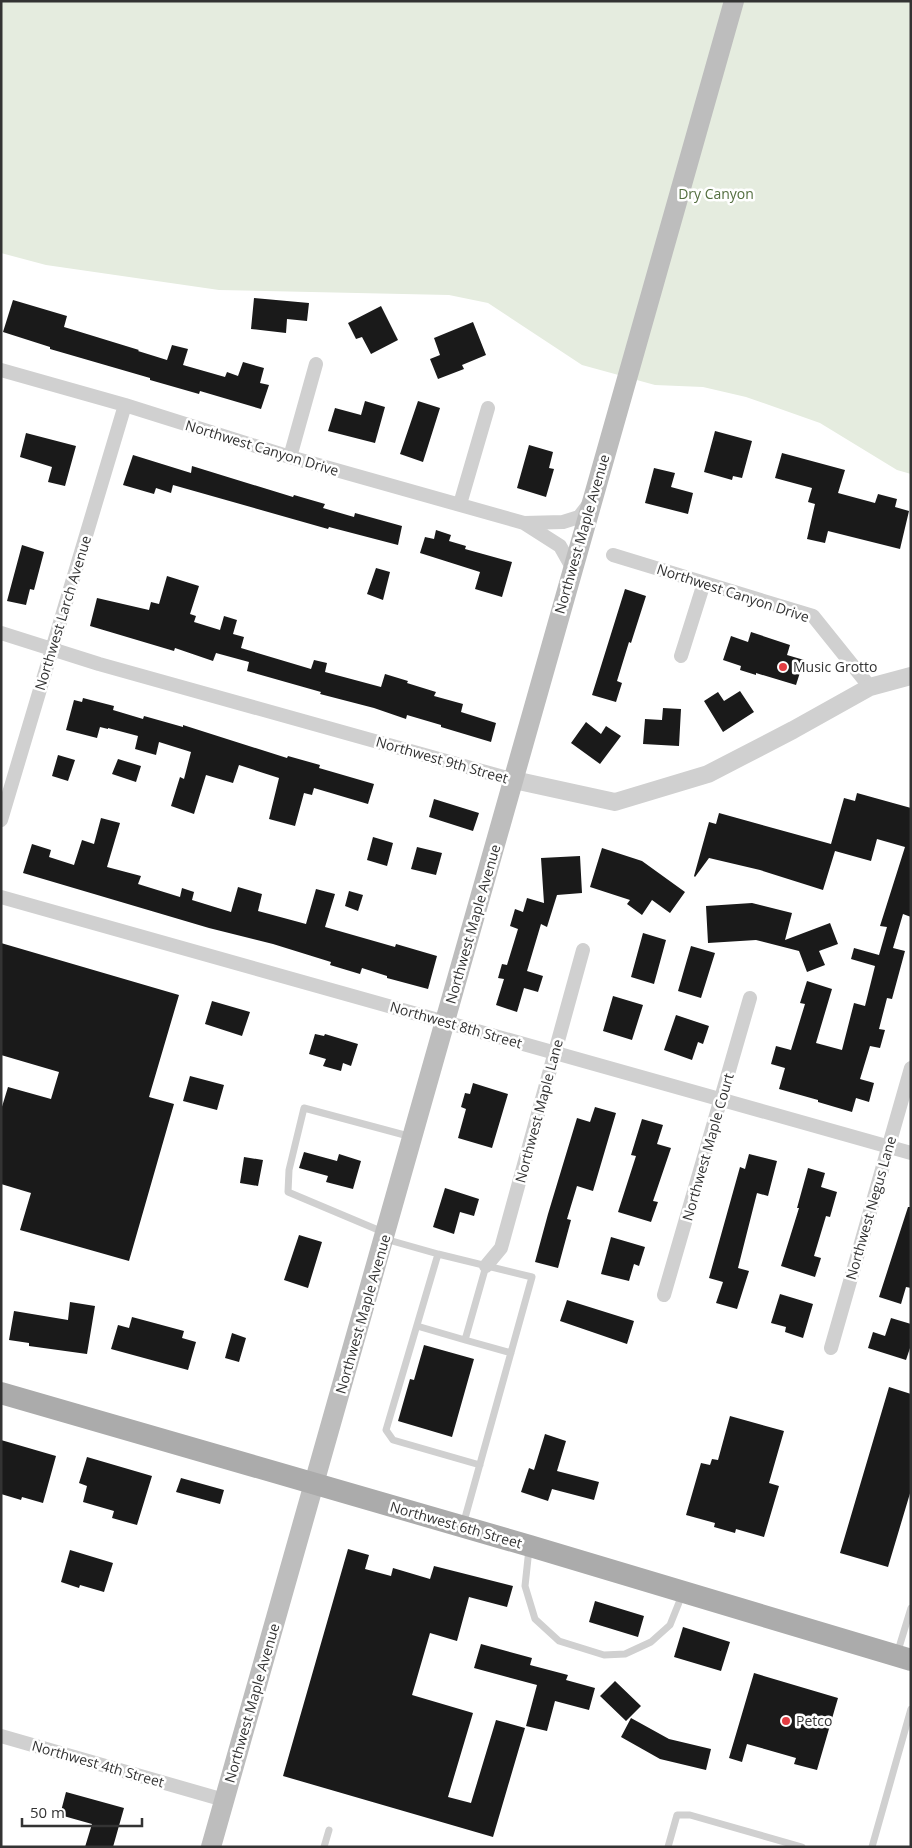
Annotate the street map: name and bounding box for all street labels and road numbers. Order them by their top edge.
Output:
street label: Northwest Canyon Drive [183,415,341,480]
street label: Northwest Maple Avenue [550,452,613,616]
street label: Northwest Larch Avenue [30,533,95,692]
street label: Northwest Canyon Drive [654,559,812,626]
street label: Northwest 9th Street [374,732,510,787]
street label: Northwest Maple Avenue [441,842,504,1006]
street label: Northwest 8th Street [388,997,524,1052]
street label: Northwest Maple Lane [510,1037,567,1185]
street label: Northwest Maple Court [677,1071,738,1223]
street label: Northwest Negus Lane [841,1134,900,1282]
street label: Northwest Maple Avenue [331,1232,394,1396]
street label: Northwest 6th Street [388,1497,524,1552]
street label: Northwest Maple Avenue [220,1621,283,1785]
street label: Northwest 4th Street [30,1736,166,1791]

